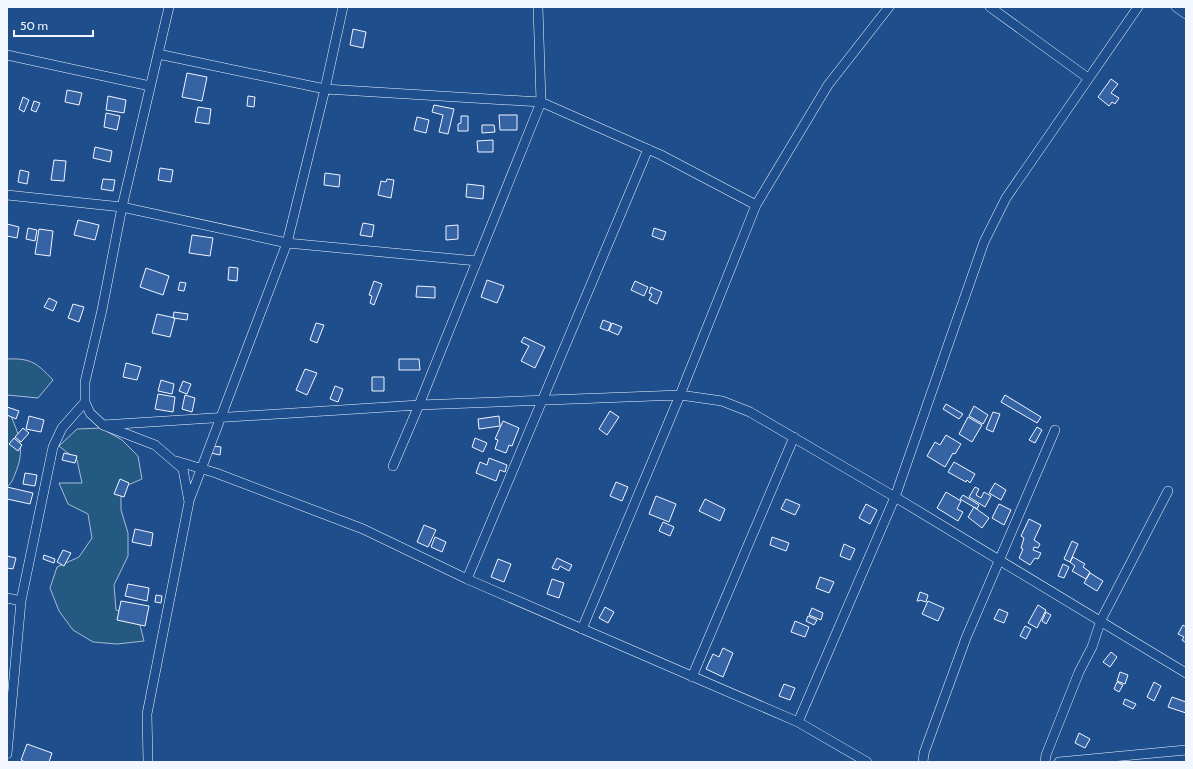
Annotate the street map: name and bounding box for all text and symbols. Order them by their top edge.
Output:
scale bar [14,12,93,38]
text: 50 m [20,18,48,33]

